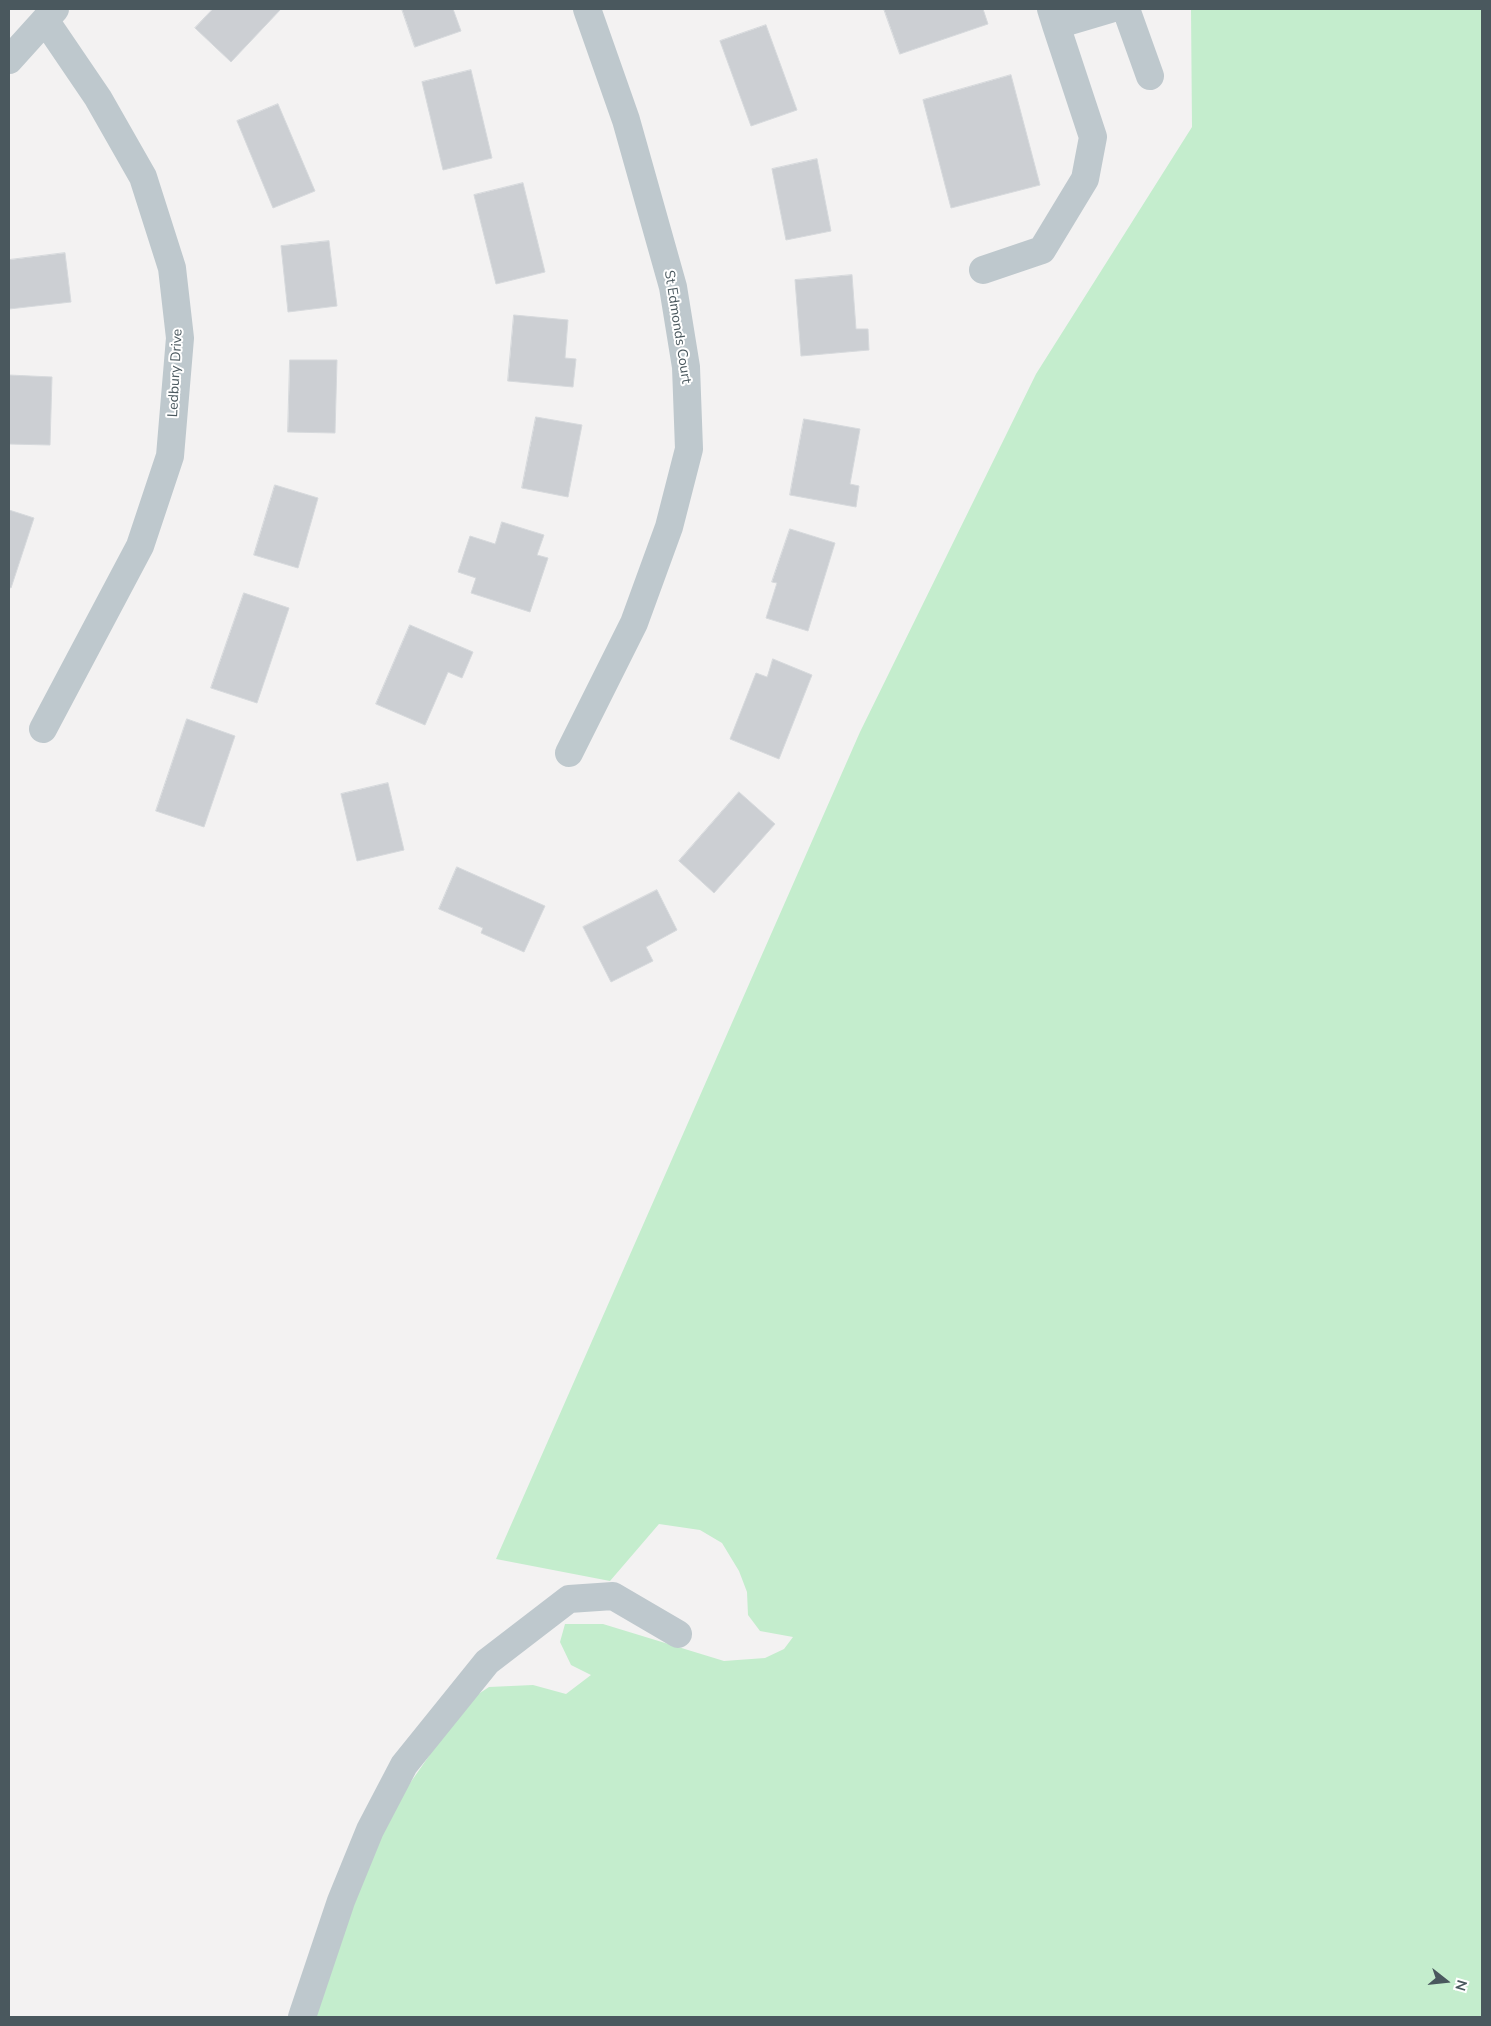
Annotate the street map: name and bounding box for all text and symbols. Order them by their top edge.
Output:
street label: St Edmonds Court [660,269,694,385]
street label: Ledbury Drive [165,328,187,418]
north arrow [1421,1956,1471,2006]
text: N [1450,1978,1471,1993]

